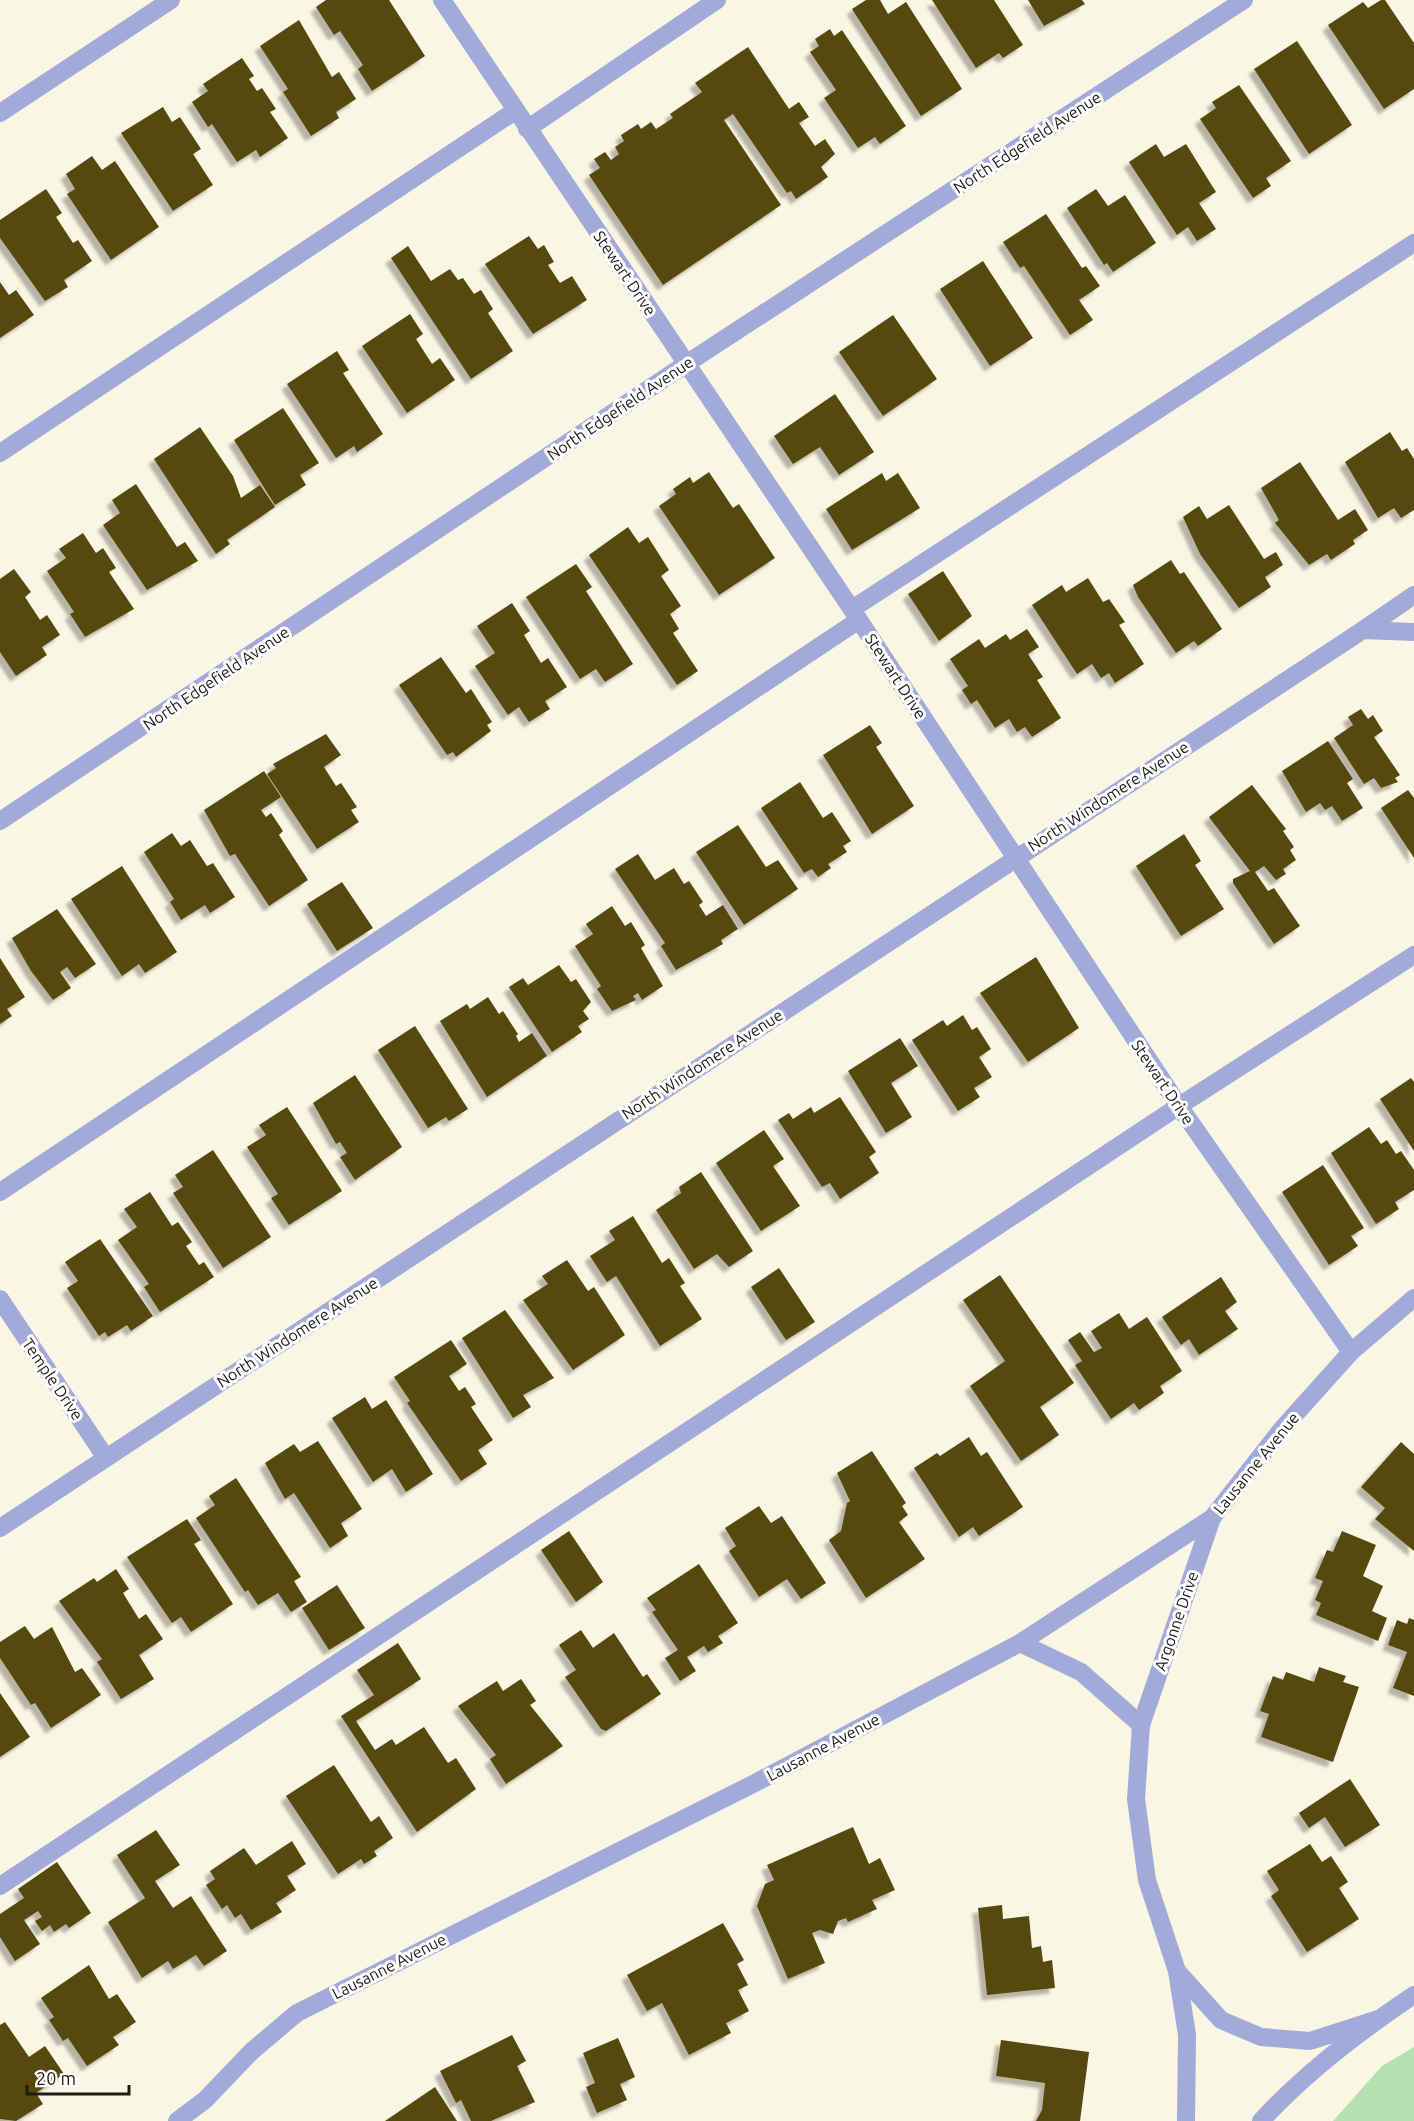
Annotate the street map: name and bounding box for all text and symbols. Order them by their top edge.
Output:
street label: North Edgefield Avenue [950,88,1104,196]
street label: Stewart Drive [590,227,660,319]
street label: North Edgefield Avenue [544,352,696,464]
street label: North Edgefield Avenue [140,622,292,734]
street label: Stewart Drive [862,630,930,722]
street label: North Windomere Avenue [1024,737,1192,855]
street label: North Windomere Avenue [618,1005,786,1123]
street label: Stewart Drive [1128,1036,1198,1128]
street label: North Windomere Avenue [213,1273,381,1391]
street label: Temple Drive [19,1335,87,1423]
street label: Lausanne Avenue [1210,1409,1302,1517]
street label: Argonne Drive [1151,1569,1201,1673]
street label: Lausanne Avenue [763,1710,883,1784]
street label: Lausanne Avenue [329,1930,449,2002]
scale bar [27,2058,129,2096]
text: 20 m [36,2068,76,2088]

